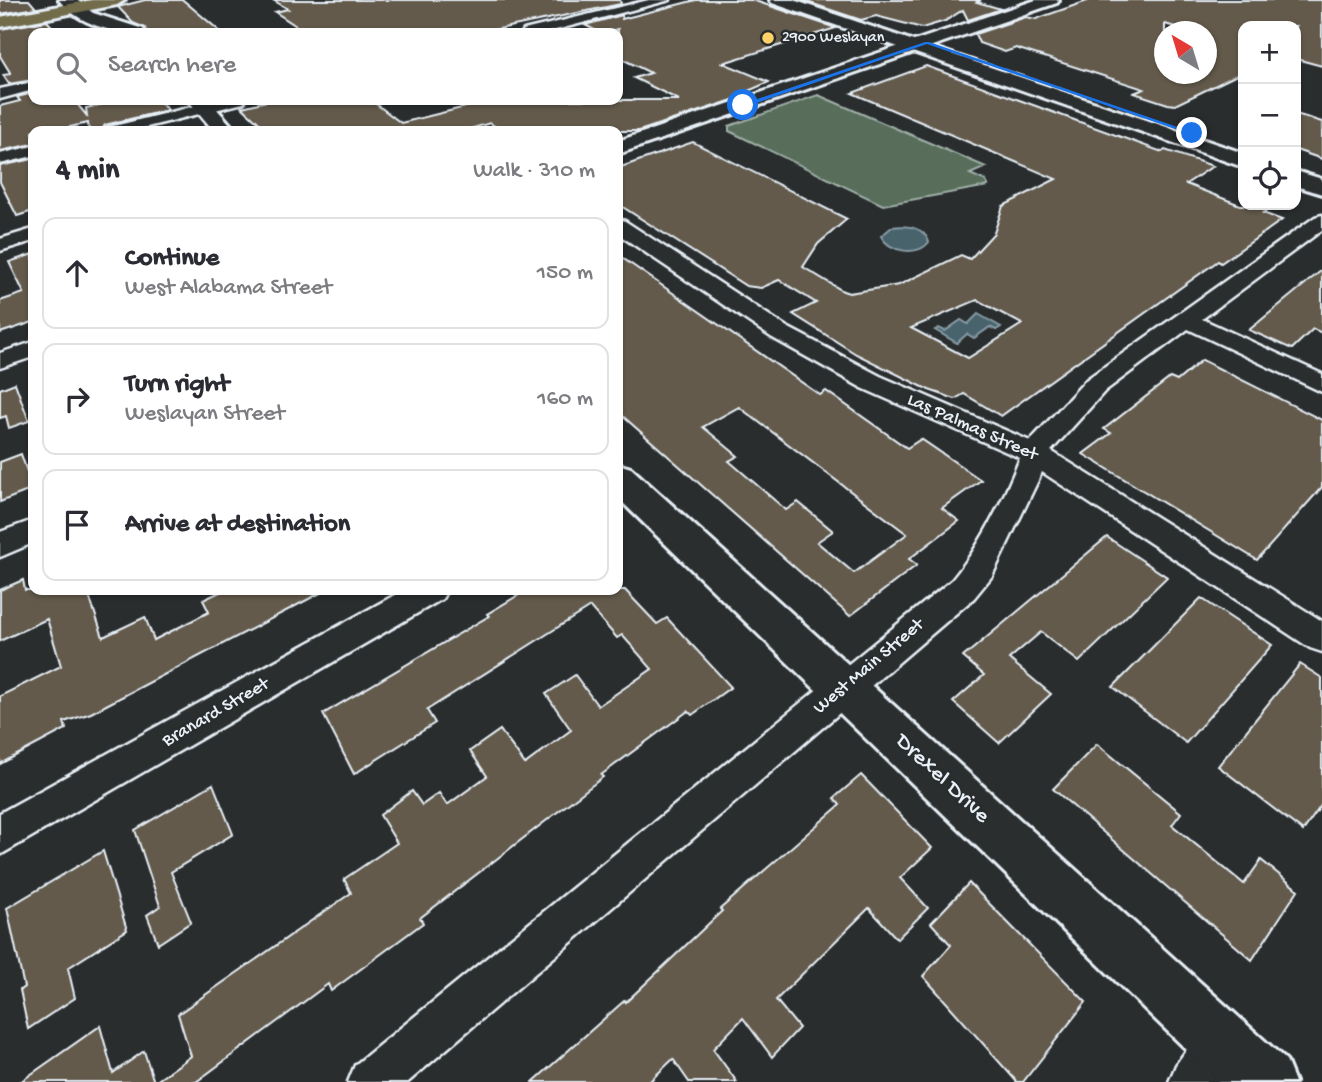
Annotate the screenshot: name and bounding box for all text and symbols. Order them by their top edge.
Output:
north arrow [1154,21,1217,84]
map controls [1238,21,1301,210]
button: + [1238,21,1301,84]
search box [28,28,623,105]
place label: 2900 Weslayan [782,29,885,48]
marker: 2900 Weslayan [760,30,776,46]
icon: search [52,48,90,86]
text: Search here [108,51,236,82]
button: − [1238,84,1301,147]
route start [727,89,758,120]
route end [1176,117,1207,148]
button: locate [1238,147,1301,210]
text: 4 min [56,154,119,189]
text: Walk · 310 m [473,158,595,185]
text: Continue [125,244,219,275]
icon: ahead [58,254,96,292]
text: 150 m [537,260,593,287]
text: West Alabama Street [125,275,332,302]
text: Turn right [125,370,229,401]
icon: right [58,380,96,418]
text: 160 m [537,386,593,413]
street label: Las Palmas Street [903,389,1043,468]
text: Weslayan Street [125,401,285,428]
icon: arrive [58,506,96,544]
text: Arrive at destination [125,510,350,541]
street label: West Main Street [809,613,931,720]
street label: Branard Street [158,672,275,753]
street label: Drexel Drive [888,727,996,830]

